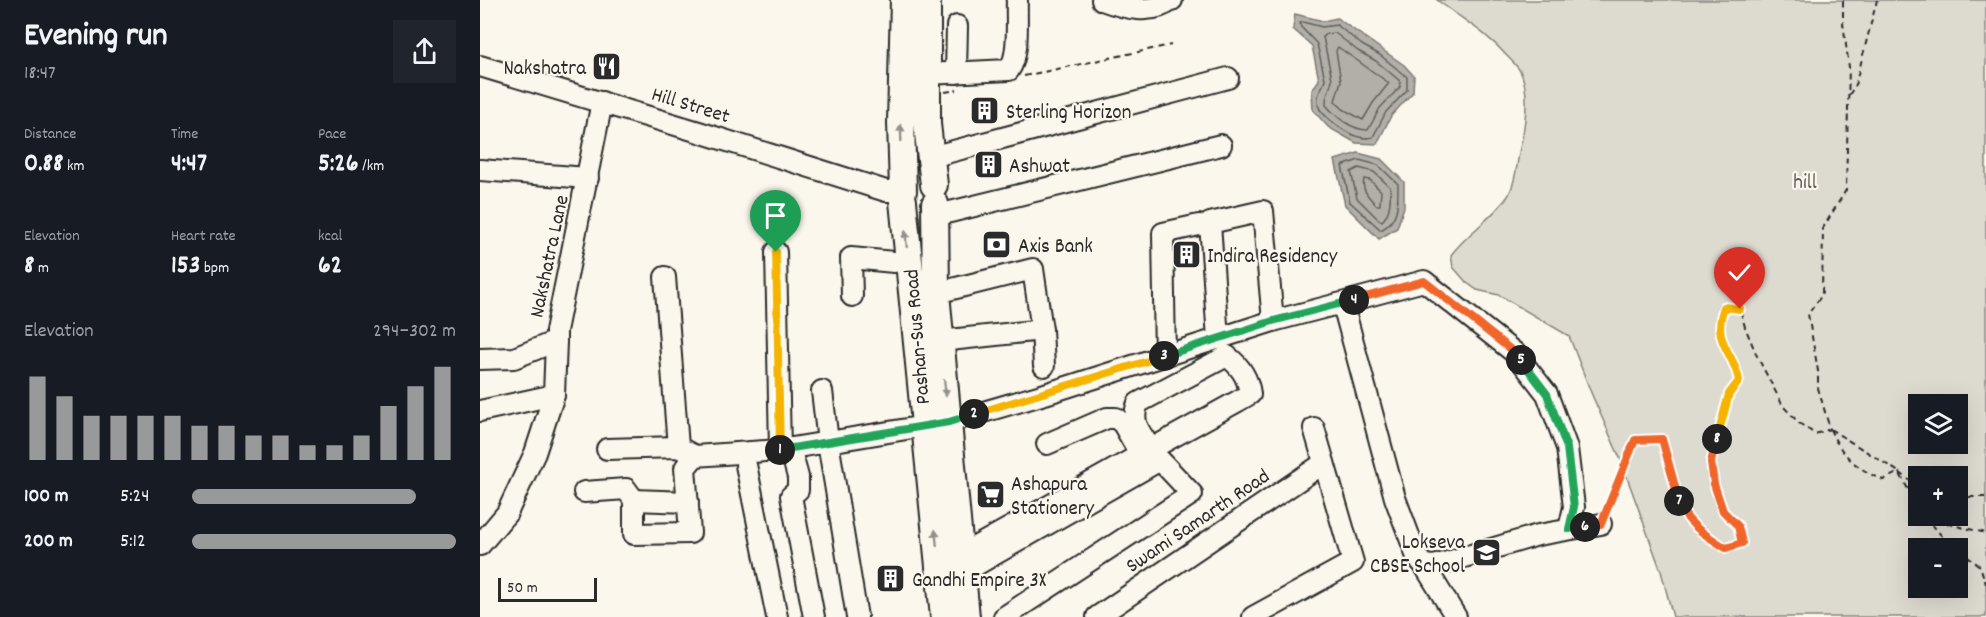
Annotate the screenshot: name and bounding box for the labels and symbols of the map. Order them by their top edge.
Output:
restaurant icon: Nakshatra [591,51,623,83]
place label: Nakshatra [503,55,587,85]
street label: Hill Street [647,81,733,133]
building icon: Sterling Horizon [969,95,1001,127]
place label: Sterling Horizon [1006,99,1131,129]
one-way arrow [897,123,906,142]
building icon: Ashwat [972,149,1004,181]
place label: Ashwat [1009,153,1070,183]
park label: hill [1793,169,1817,199]
pin [750,190,801,252]
street label: Nakshatra Lane [523,193,579,321]
bank icon: Axis Bank [981,229,1013,261]
one-way arrow [901,230,911,249]
place label: Axis Bank [1018,233,1093,263]
building icon: Indira Residency [1170,239,1202,271]
place label: Indira Residency [1207,243,1338,273]
pin [1714,247,1765,309]
street label: Pashan-Sus Road [898,268,940,406]
pin: 4 [1339,285,1369,315]
pin: 3 [1149,341,1179,371]
pin: 5 [1506,345,1536,375]
one-way arrow [940,379,950,398]
pin: 2 [959,399,989,429]
pin: 8 [1702,424,1732,454]
pin: 1 [765,435,795,465]
street label: Swami Samarth Road [1121,463,1277,582]
place label: Ashapura Stationery [1011,471,1095,525]
supermarket icon: Ashapura Stationery [974,479,1006,511]
pin: 7 [1664,486,1694,516]
pin: 6 [1570,512,1600,542]
one-way arrow [931,528,941,547]
place label: Lokseva CBSE School [1370,529,1466,583]
school or university icon: Lokseva CBSE School [1470,537,1502,569]
building icon: Gandhi Empire 3X [875,563,907,595]
place label: Gandhi Empire 3X [912,567,1046,597]
scale bar [498,575,597,602]

